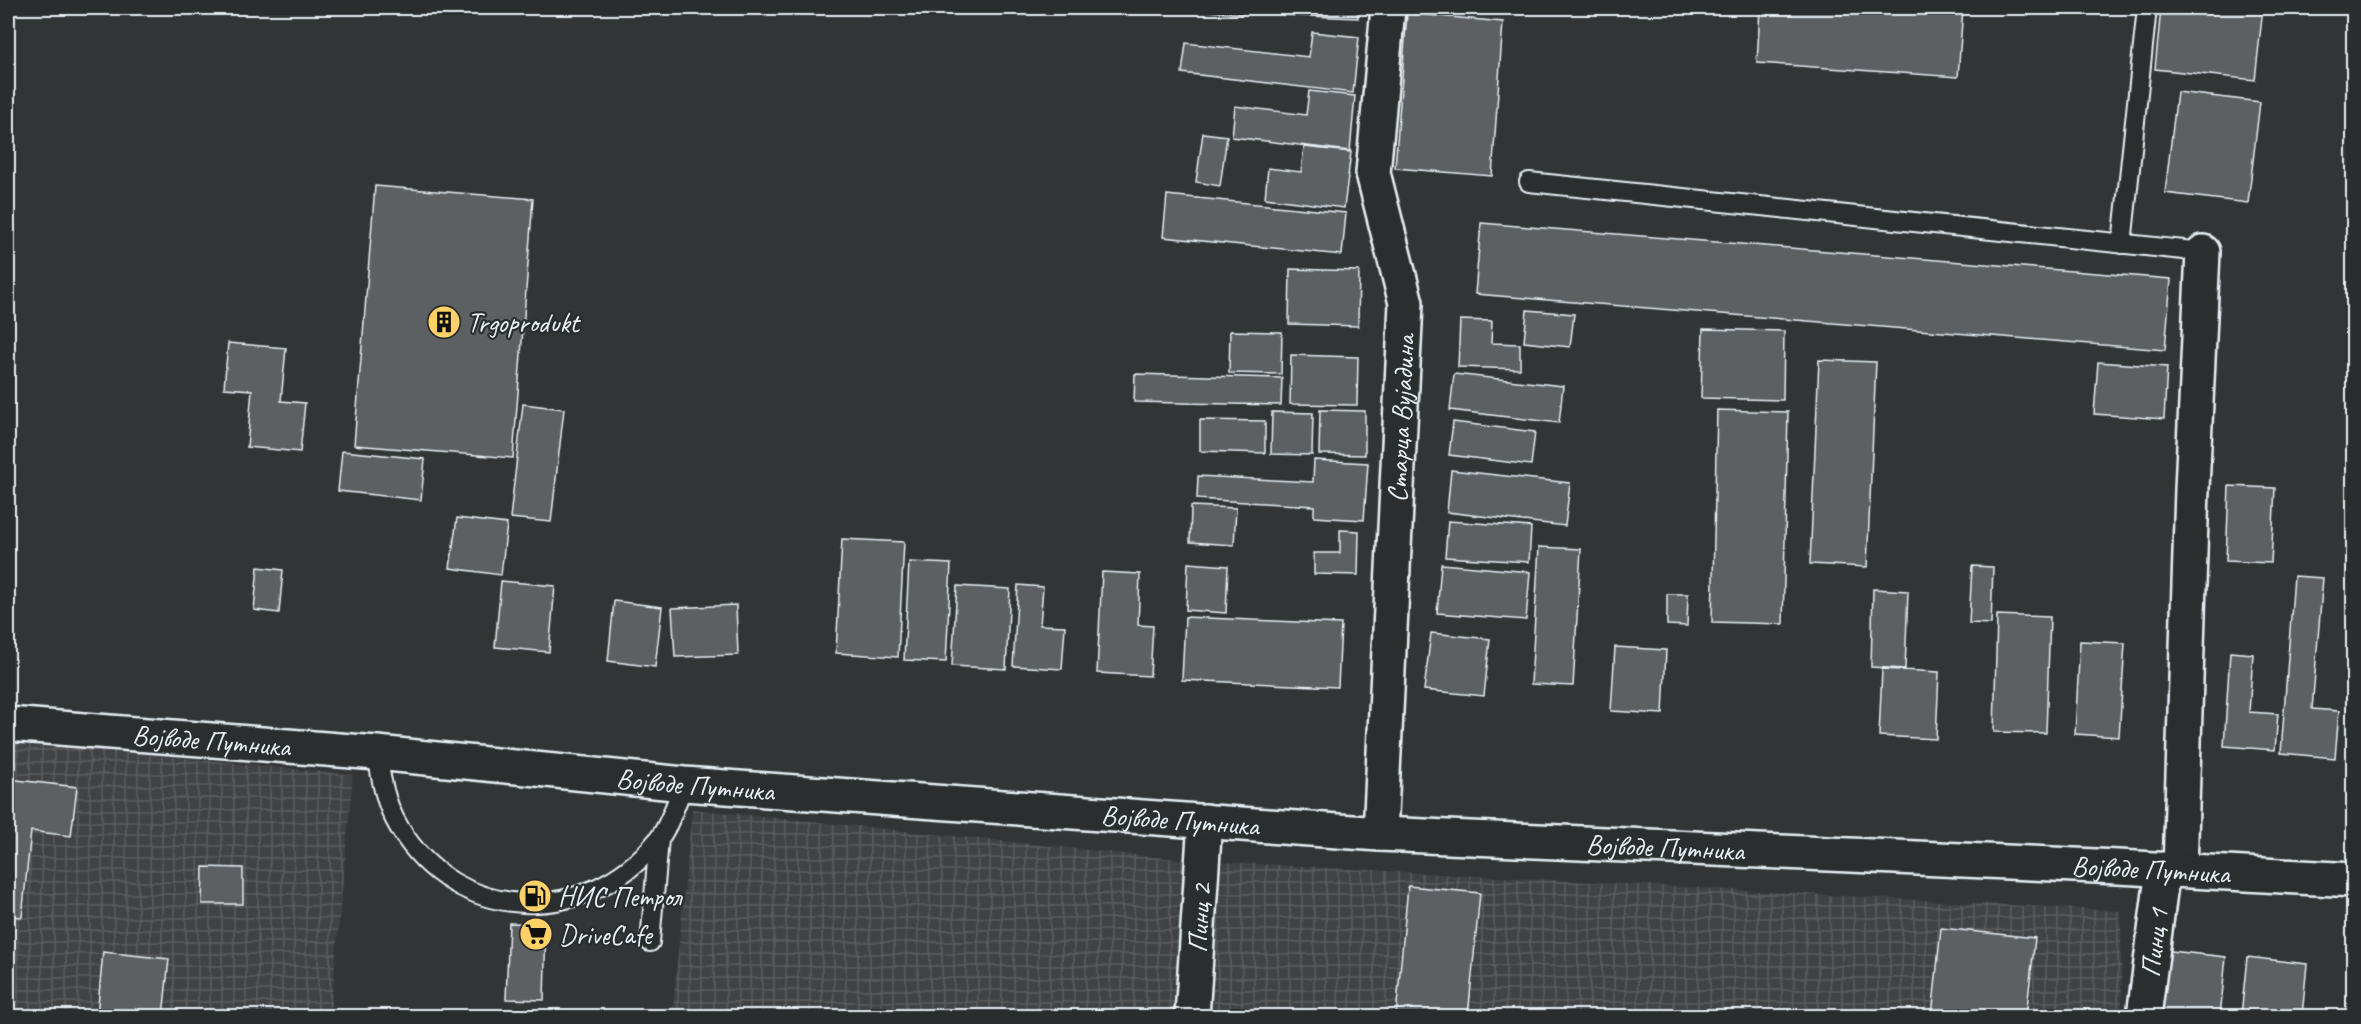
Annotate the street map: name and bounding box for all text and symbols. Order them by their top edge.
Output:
building icon: Trgoprodukt [426,304,462,340]
place label: Trgoprodukt [467,305,582,340]
street label: Старца Вујадина [1379,331,1423,503]
street label: Војводе Путника [131,717,293,764]
street label: Војводе Путника [615,760,777,809]
street label: Војводе Путника [1100,797,1262,843]
street label: Војводе Путника [1585,826,1747,868]
street label: Војводе Путника [2071,848,2232,891]
fuel station icon: НИС Петрол [517,878,553,914]
place label: НИС Петрол [558,879,683,914]
street label: Пинц 2 [1179,880,1219,954]
street label: Пинц 1 [2132,905,2176,979]
supermarket icon: DriveCafe [518,916,554,952]
place label: DriveCafe [559,917,653,952]

